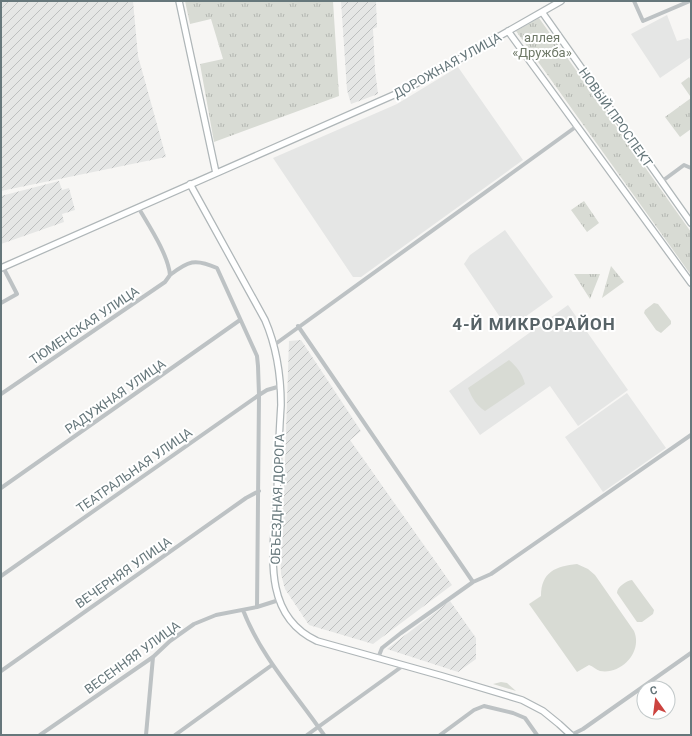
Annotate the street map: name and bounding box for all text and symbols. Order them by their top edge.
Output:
street label: ДОРОЖНАЯ УЛИЦА [391,29,504,101]
park label: аллея «Дружба» [512,30,572,60]
street label: НОВЫЙ ПРОСПЕКТ [576,65,656,170]
street label: ТЮМЕНСКАЯ УЛИЦА [27,283,142,368]
district label: 4-Й МИКРОРАЙОН [452,314,616,334]
street label: РАДУЖНАЯ УЛИЦА [62,356,169,437]
street label: ТЕАТРАЛЬНАЯ УЛИЦА [74,424,195,516]
street label: ОБЪЕЗДНАЯ ДОРОГА [268,433,287,565]
street label: ВЕЧЕРНЯЯ УЛИЦА [73,533,174,611]
street label: ВЕСЕННЯЯ УЛИЦА [82,618,183,697]
north arrow [636,680,676,720]
text: С [649,684,659,698]

